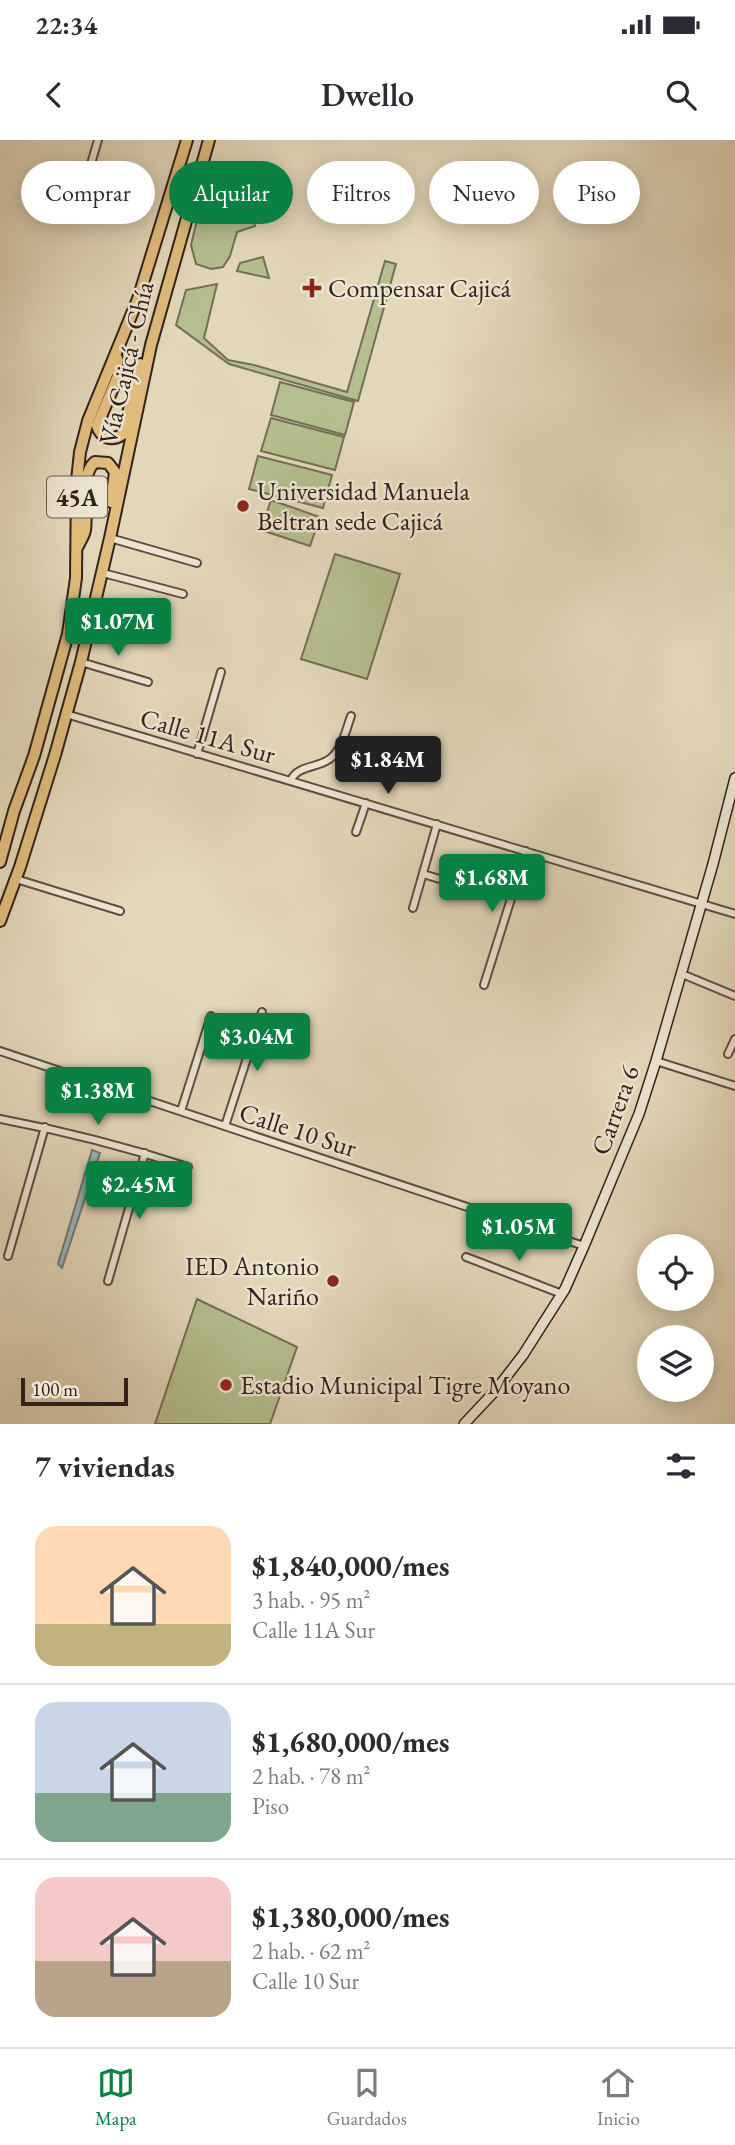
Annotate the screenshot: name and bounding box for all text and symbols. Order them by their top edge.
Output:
text: 22:34 [35,8,97,42]
text: Dwello [321,74,414,116]
icon: back [35,76,73,114]
icon: search [662,76,700,114]
chip: Comprar [21,161,155,224]
chip: Alquilar [169,161,293,224]
chip: Filtros [307,161,415,224]
chip: Nuevo [429,161,539,224]
chip: Piso [553,161,640,224]
place label: Compensar Cajicá [328,271,512,305]
street label: Vía Cajicá - Chía [91,278,161,448]
marker: Compensar Cajicá [302,278,322,298]
place label: Universidad Manuela Beltran sede Cajicá [257,474,471,538]
road number: 45A [47,476,107,518]
marker: Universidad Manuela Beltran sede Cajicá [235,498,251,514]
pin: $1.07M [61,598,175,658]
text: $1.07M [81,606,155,636]
street label: Calle 11A Sur [136,700,280,772]
pin: $1.84M [331,736,445,796]
text: $1.84M [351,744,425,774]
pin: $1.68M [435,854,549,914]
text: $1.68M [455,862,529,892]
pin: $3.04M [200,1014,314,1073]
text: $3.04M [220,1021,294,1051]
street label: Carrera 6 [583,1060,647,1160]
pin: $1.38M [41,1068,155,1127]
text: $1.38M [61,1075,135,1105]
street label: Calle 10 Sur [235,1095,361,1165]
pin: $2.45M [82,1161,196,1221]
text: $2.45M [102,1169,176,1199]
pin: $1.05M [462,1204,576,1263]
text: $1.05M [482,1211,556,1241]
map controls [637,1234,714,1402]
button: locate [637,1234,714,1311]
place label: IED Antonio Nariño [185,1249,319,1313]
marker: IED Antonio Nariño [325,1273,341,1289]
button: layers [637,1325,714,1402]
place label: Estadio Municipal Tigre Moyano [240,1368,570,1402]
scale bar [21,1375,128,1407]
text: 100 m [32,1377,78,1402]
marker: Estadio Municipal Tigre Moyano [218,1377,234,1393]
text: 7 viviendas [35,1447,175,1486]
icon: filters [662,1447,700,1485]
text: $1,840,000/mes [252,1546,450,1585]
icon: home [91,1554,175,1638]
text: 3 hab. · 95 m² [252,1585,371,1615]
text: Calle 11A Sur [252,1615,375,1645]
text: $1,680,000/mes [252,1722,450,1761]
icon: home [91,1730,175,1814]
text: 2 hab. · 78 m² [252,1761,371,1791]
text: Piso [252,1791,289,1821]
text: $1,380,000/mes [252,1897,450,1936]
icon: home [91,1905,175,1989]
text: 2 hab. · 62 m² [252,1936,371,1966]
text: Calle 10 Sur [252,1966,359,1996]
tab: Mapa [95,2064,136,2131]
tab: Guardados [327,2064,407,2131]
tab: Inicio [597,2064,640,2131]

